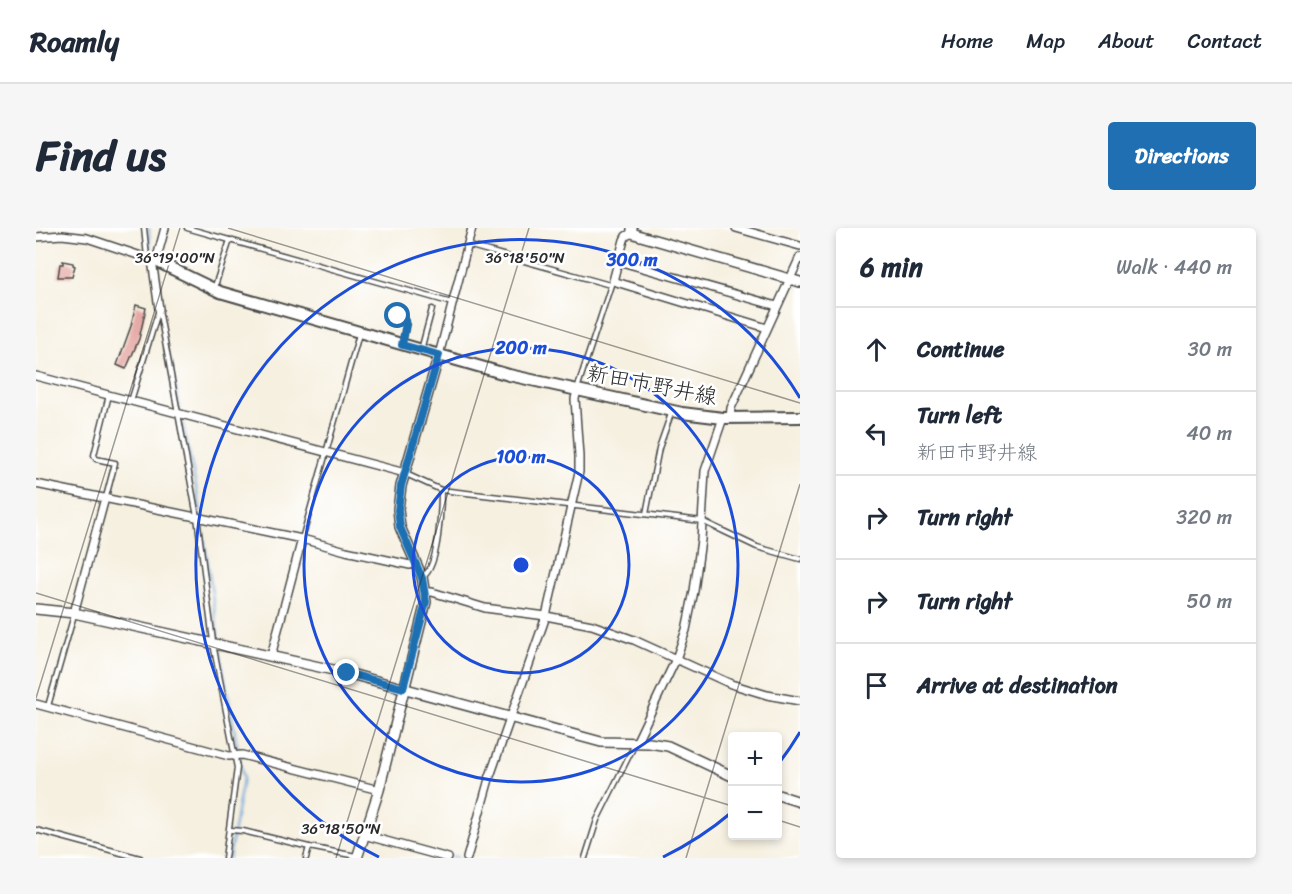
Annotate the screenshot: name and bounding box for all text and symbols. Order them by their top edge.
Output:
text: Roamly [30,17,119,66]
text: Home [941,22,993,60]
text: Map [1026,22,1065,60]
text: About [1098,22,1155,60]
text: Contact [1188,22,1262,60]
text: Find us [36,119,166,193]
button: Directions [1108,122,1256,190]
text: 300 m [605,244,658,276]
text: 6 min [860,244,923,290]
text: 36°19'00"N [135,245,216,271]
text: 36°18'50"N [485,245,565,271]
text: Walk · 440 m [1116,250,1232,285]
route start [384,302,410,328]
text: Continue [917,330,1005,369]
text: 200 m [494,332,547,364]
text: 30 m [1188,332,1232,367]
icon: ahead [860,333,893,366]
street label: 新田市野井線 [583,353,720,416]
text: Turn left [917,396,1002,435]
text: 40 m [1186,416,1232,451]
icon: left [860,417,893,450]
text: 新田市野井線 [917,435,1037,470]
text: 100 m [497,441,546,473]
text: Turn right [917,498,1012,537]
text: 320 m [1176,500,1232,535]
icon: right [860,501,893,534]
centre of rings [511,555,531,575]
text: Turn right [917,582,1012,621]
text: 50 m [1187,584,1232,619]
icon: right [860,585,893,618]
route end [333,659,359,685]
text: Arrive at destination [917,666,1118,705]
icon: arrive [860,669,893,702]
map controls [728,732,782,840]
button: + [728,732,782,786]
button: − [728,786,782,840]
text: 36°18'50"N [301,816,381,842]

